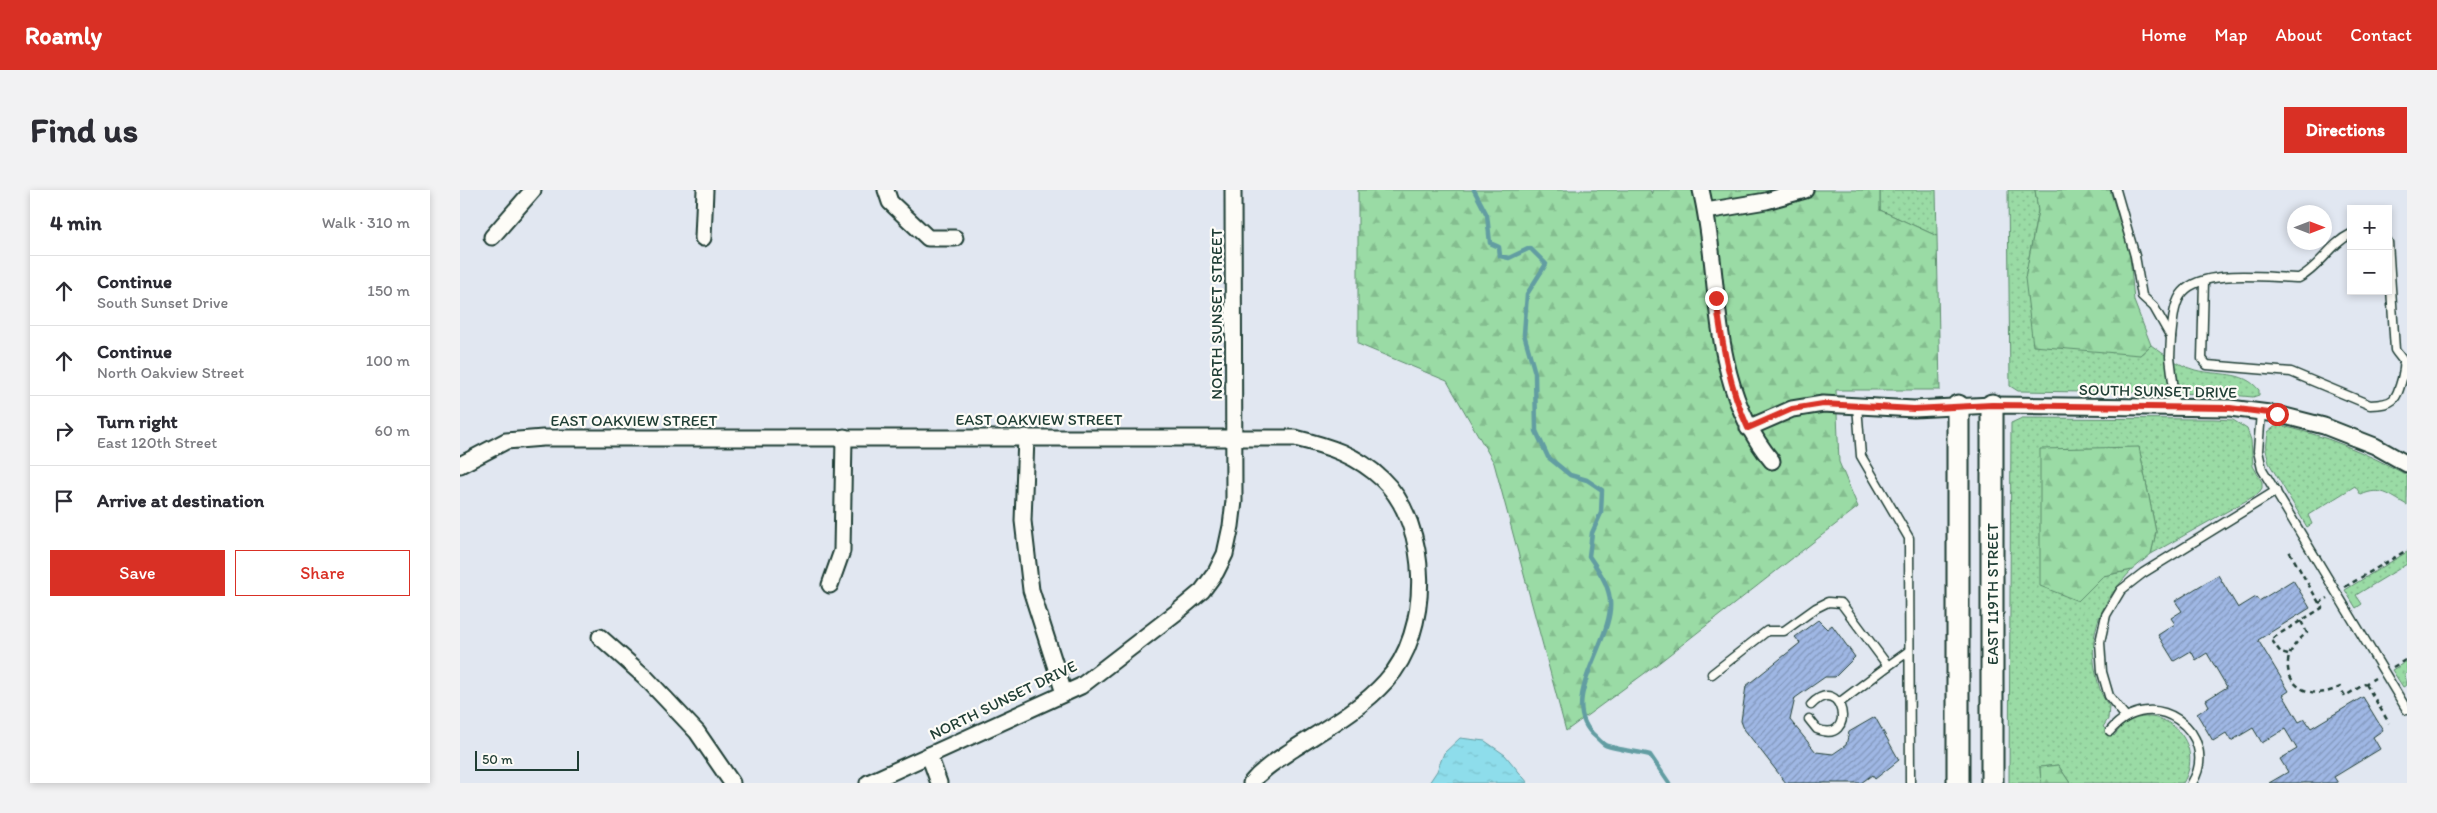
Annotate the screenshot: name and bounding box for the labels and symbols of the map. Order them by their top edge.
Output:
north arrow [2287,205,2332,250]
street label: NORTH SUNSET STREET [1207,228,1226,400]
route end [1705,287,1728,310]
street label: SOUTH SUNSET DRIVE [2079,380,2237,402]
route start [2266,403,2289,426]
street label: EAST OAKVIEW STREET [955,410,1123,429]
street label: EAST OAKVIEW STREET [550,411,718,430]
street label: EAST 119TH STREET [1983,523,2002,665]
street label: NORTH SUNSET DRIVE [926,656,1080,744]
scale bar [475,748,579,771]

